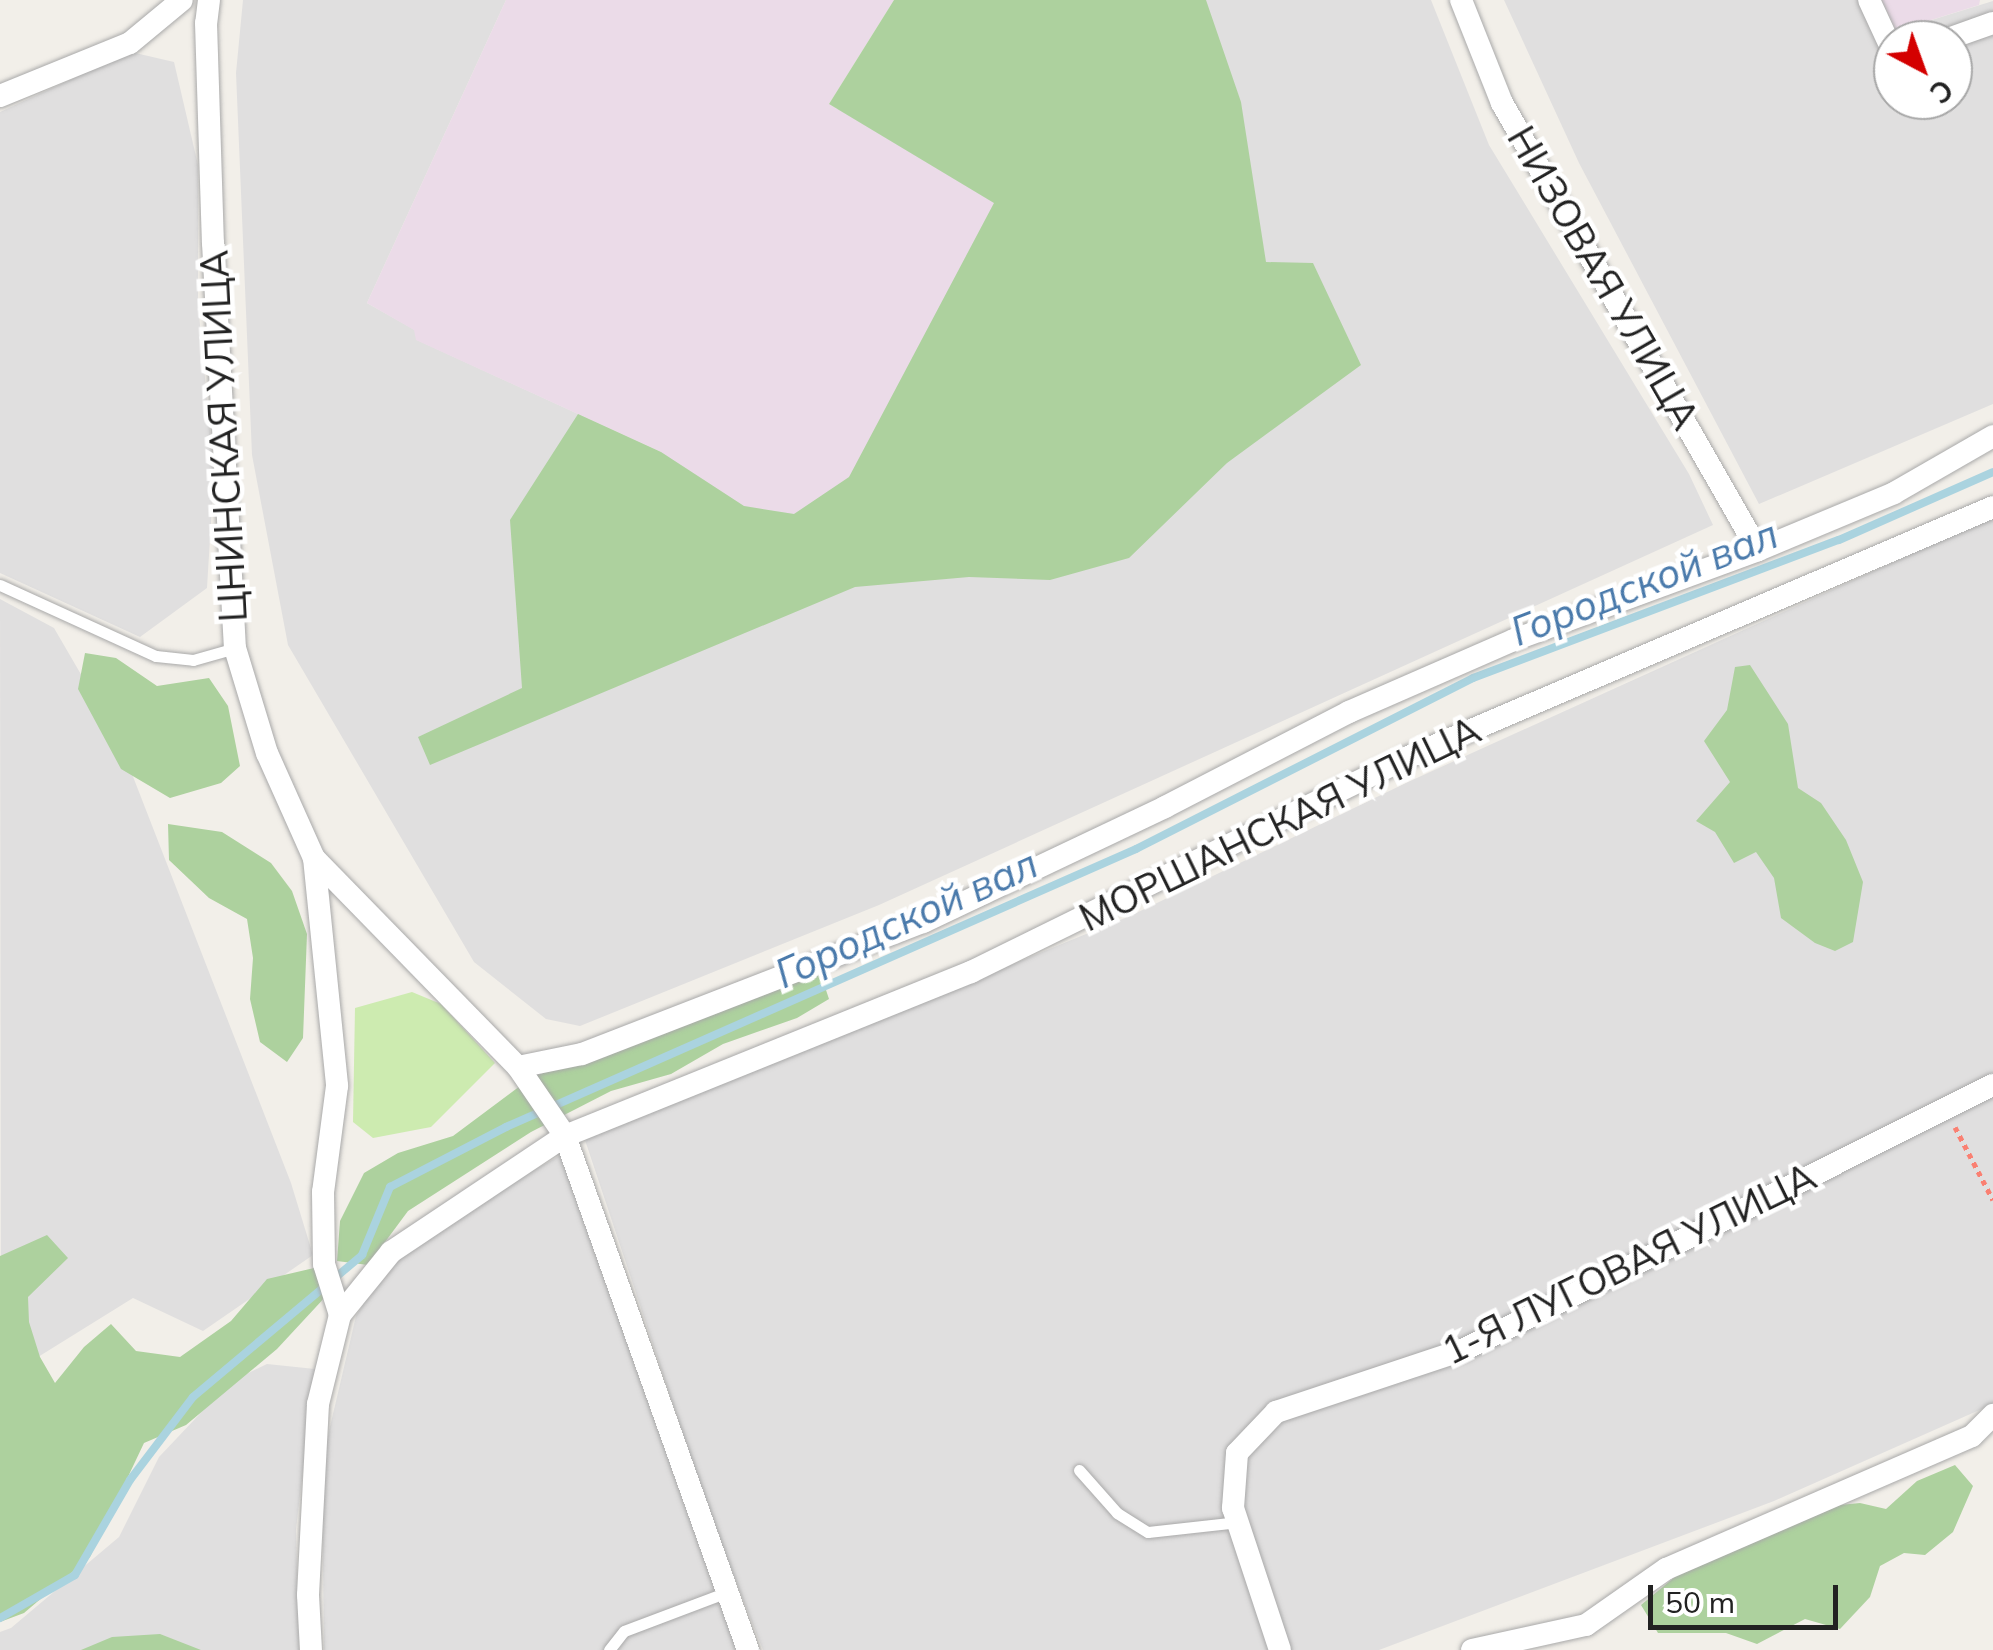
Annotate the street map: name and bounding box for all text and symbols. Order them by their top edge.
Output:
north arrow [1873,20,1973,120]
text: С [1923,72,1960,111]
street label: НИЗОВАЯ УЛИЦА [1498,118,1708,438]
street label: ЦНИНСКАЯ УЛИЦА [191,249,257,623]
water label: Городской вал [1504,509,1784,655]
street label: МОРШАНСКАЯ УЛИЦА [1072,707,1488,941]
water label: Городской вал [767,839,1045,997]
street label: 1-Я ЛУГОВАЯ УЛИЦА [1435,1154,1823,1374]
scale bar [1653,1565,1843,1627]
text: 50 m [1665,1583,1735,1621]

